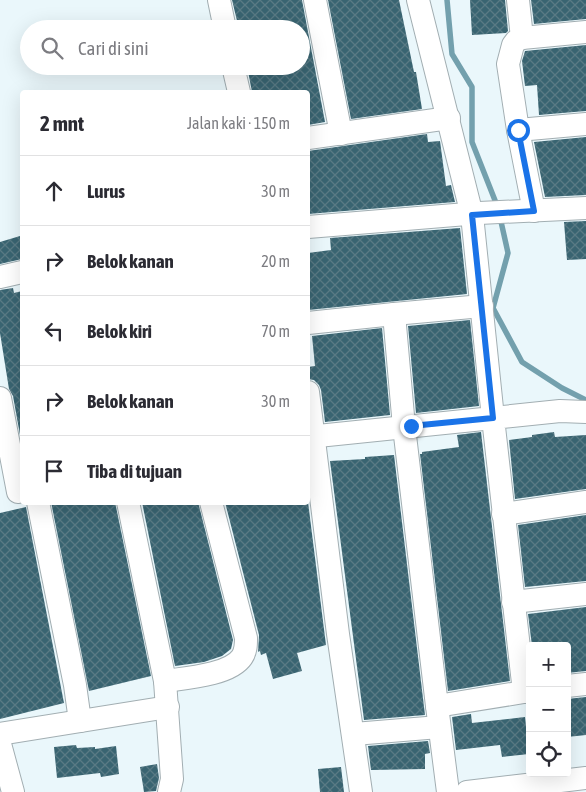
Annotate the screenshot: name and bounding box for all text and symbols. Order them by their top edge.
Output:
search box [20,20,310,75]
icon: search [38,34,66,62]
text: Cari di sini [78,37,149,59]
text: 2 mnt [40,111,84,135]
text: Jalan kaki · 150 m [187,114,290,132]
route start [507,119,530,142]
icon: ahead [40,177,68,205]
text: Lurus [87,180,125,202]
text: 30 m [261,182,290,200]
icon: right [40,247,68,275]
text: Belok kanan [87,250,174,272]
text: 20 m [261,252,290,270]
icon: left [40,317,68,345]
text: Belok kiri [87,320,152,342]
text: 70 m [261,322,290,340]
icon: right [40,387,68,415]
text: Belok kanan [87,390,174,412]
text: 30 m [261,392,290,410]
route end [400,415,423,438]
icon: arrive [40,457,68,485]
text: Tiba di tujuan [87,460,182,482]
map controls [526,642,571,777]
button: + [526,642,571,687]
button: − [526,687,571,732]
button: locate [526,732,571,777]

